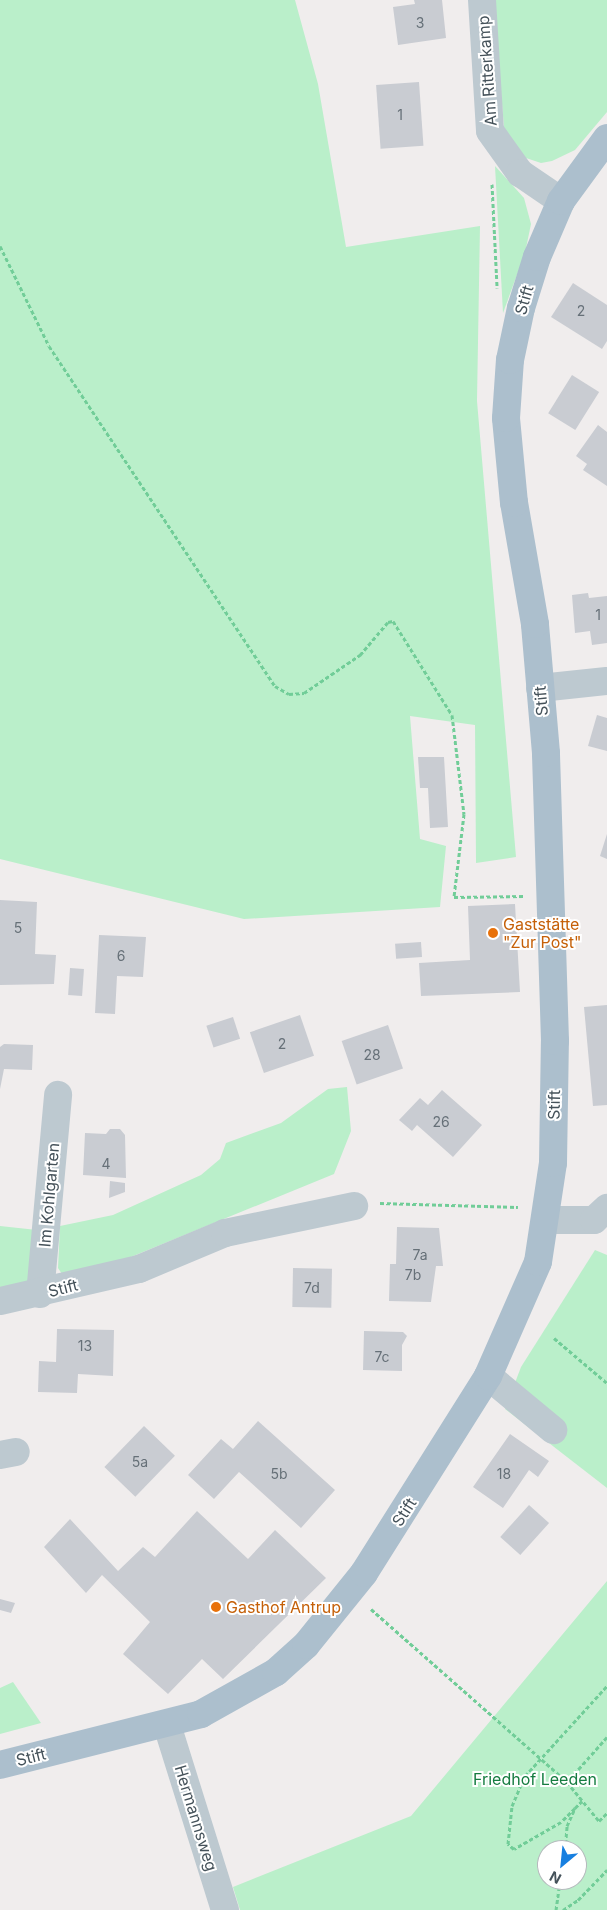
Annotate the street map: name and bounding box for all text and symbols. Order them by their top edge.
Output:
house number: 3 [416,15,424,31]
street label: Am Ritterkamp [474,15,500,127]
house number: 1 [397,107,403,123]
street label: Stift [511,283,537,317]
house number: 2 [577,303,585,319]
house number: 1 [595,607,601,623]
street label: Stift [530,685,552,717]
place label: Gaststätte "Zur Post" [503,914,581,952]
house number: 5 [14,920,22,936]
marker: Gaststätte "Zur Post" [487,927,499,939]
house number: 6 [117,948,125,964]
house number: 2 [278,1036,286,1052]
house number: 28 [363,1047,381,1063]
street label: Stift [544,1090,564,1120]
house number: 26 [432,1114,450,1130]
street label: Im Kohlgarten [35,1142,63,1248]
house number: 4 [101,1156,111,1172]
house number: 7a [412,1247,428,1263]
house number: 7b [405,1267,421,1283]
street label: Stift [46,1275,80,1301]
house number: 7d [304,1280,320,1296]
house number: 13 [78,1338,92,1354]
house number: 7c [374,1349,390,1365]
house number: 5a [132,1454,148,1470]
house number: 5b [270,1466,288,1482]
house number: 18 [497,1466,511,1482]
street label: Stift [388,1494,420,1530]
place label: Gasthof Antrup [226,1597,341,1617]
marker: Gasthof Antrup [210,1601,222,1613]
street label: Stift [14,1744,48,1770]
street label: Hermannsweg [171,1763,221,1873]
park label: Friedhof Leeden [473,1769,597,1789]
north arrow [537,1840,587,1890]
text: N [546,1868,564,1888]

